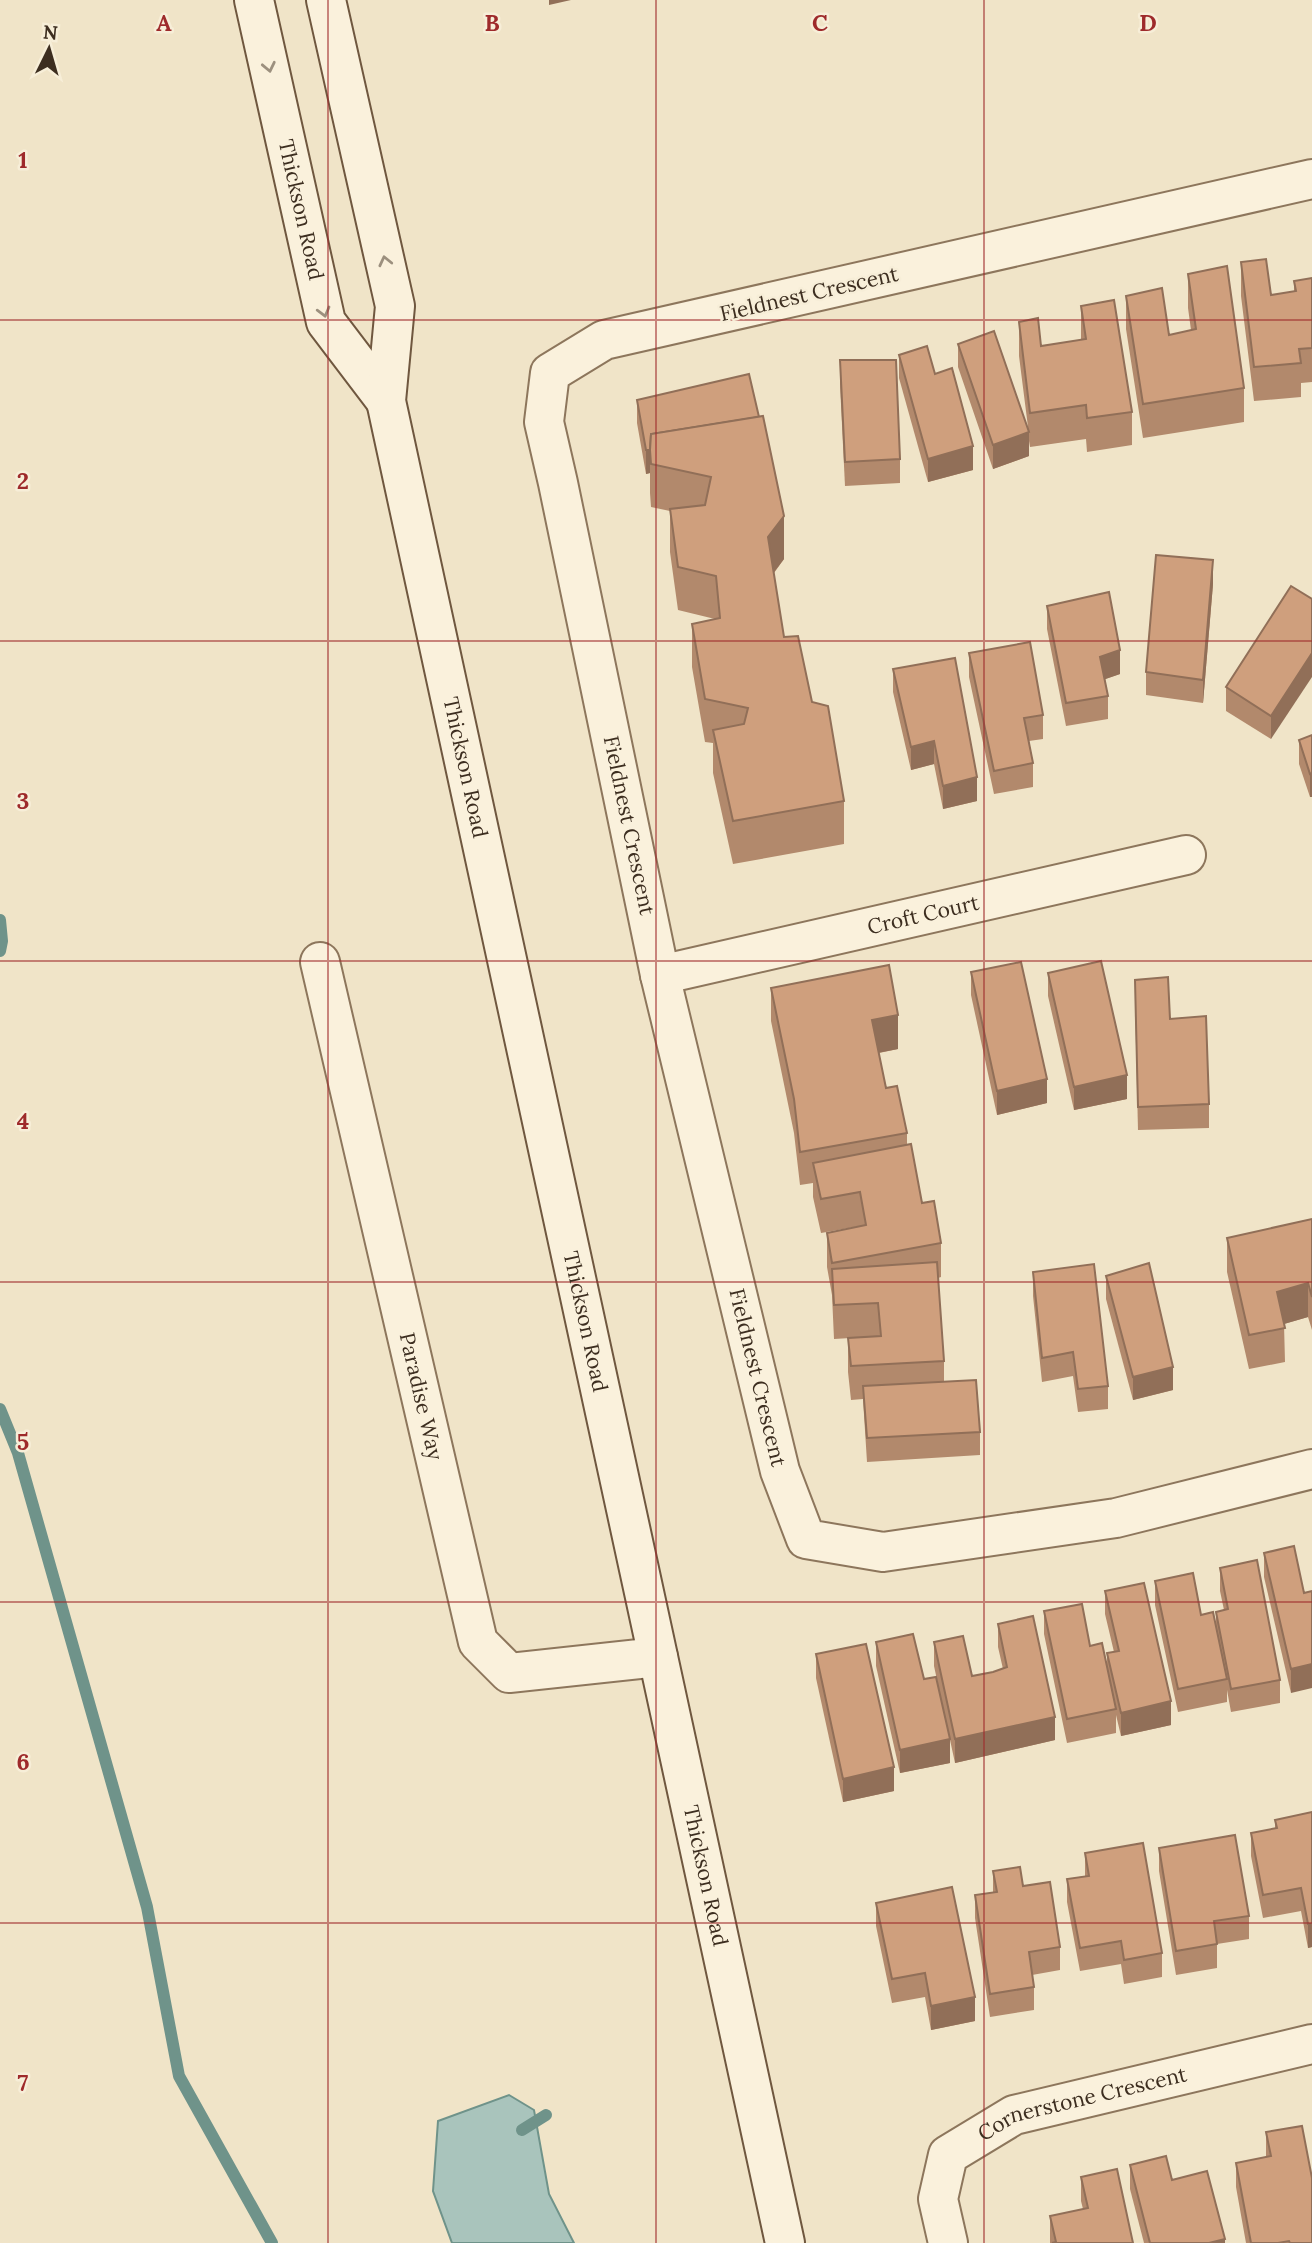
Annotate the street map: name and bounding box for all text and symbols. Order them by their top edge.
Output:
text: A [156,8,172,37]
text: B [484,8,500,37]
text: C [812,8,828,37]
text: D [1139,8,1157,37]
north arrow [14,14,84,84]
text: N [42,19,59,45]
one-way arrow [261,61,275,73]
street label: Thickson Road [273,137,330,283]
text: 1 [18,145,28,174]
one-way arrow [379,255,393,267]
street label: Fieldnest Crescent [717,260,902,327]
one-way arrow [316,306,330,318]
text: 2 [17,466,29,495]
street label: Thickson Road [437,694,494,840]
street label: Fieldnest Crescent [598,733,661,918]
text: 3 [17,786,29,815]
street label: Croft Court [865,888,982,940]
text: 4 [17,1106,29,1135]
street label: Thickson Road [558,1248,614,1394]
street label: Fieldnest Crescent [723,1286,793,1470]
street label: Paradise Way [394,1330,449,1463]
text: 5 [17,1427,29,1456]
text: 6 [16,1747,30,1776]
street label: Thickson Road [678,1803,734,1949]
street label: Cornerstone Crescent [973,2060,1190,2147]
text: 7 [18,2068,29,2097]

